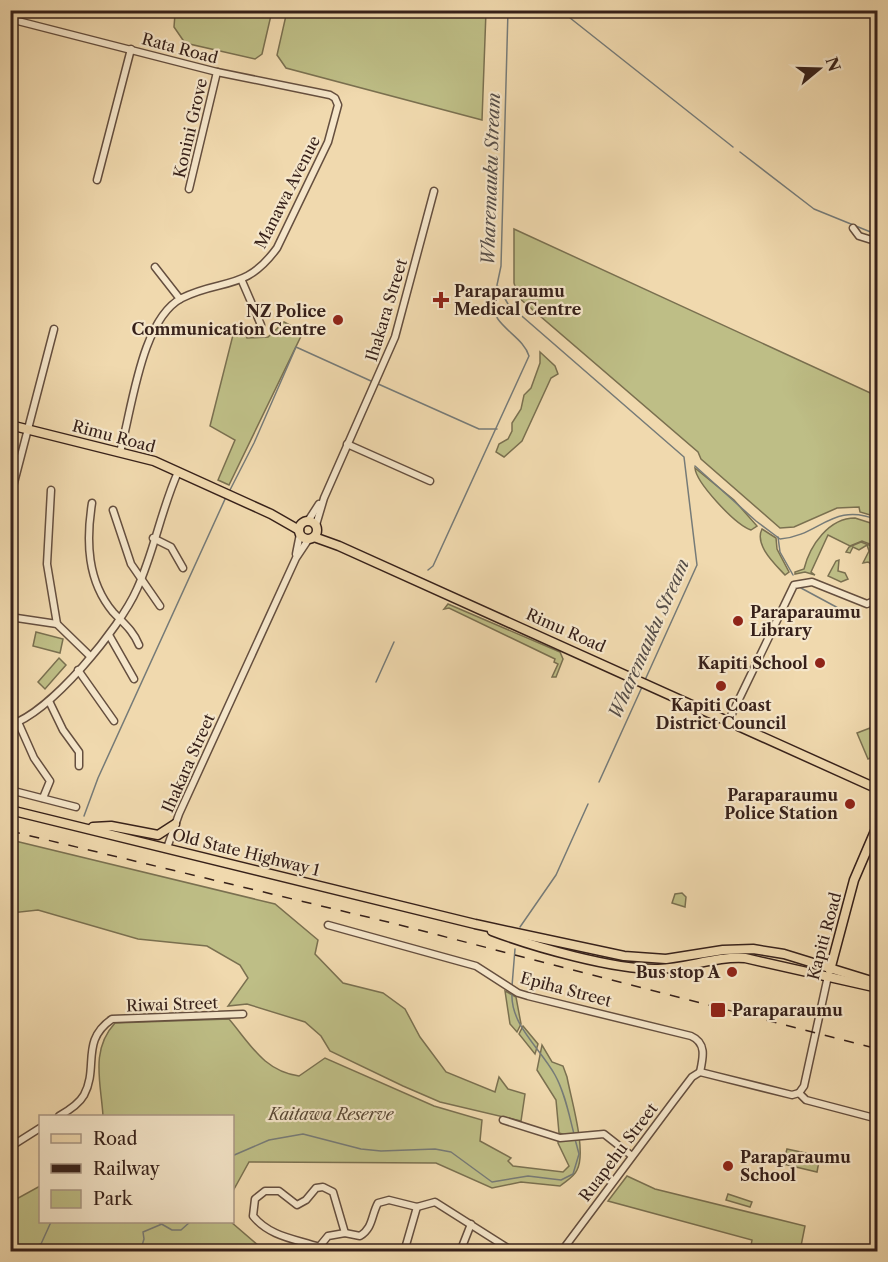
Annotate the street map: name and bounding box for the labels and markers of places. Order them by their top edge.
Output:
place label: Paraparaumu Medical Centre [454,281,582,319]
marker: Paraparaumu Medical Centre [432,291,450,309]
place label: NZ Police Communication Centre [132,301,326,339]
marker: NZ Police Communication Centre [331,313,345,327]
place label: Paraparaumu Library [750,602,861,640]
marker: Paraparaumu Library [731,614,745,628]
place label: Kapiti School [697,653,808,673]
marker: Kapiti School [813,656,827,670]
marker: Kapiti Coast District Council [714,679,728,693]
place label: Kapiti Coast District Council [656,695,787,733]
place label: Paraparaumu Police Station [724,785,838,823]
marker: Paraparaumu Police Station [843,797,857,811]
place label: Bus stop A [636,962,721,982]
marker: Bus stop A [725,965,739,979]
place label: Paraparaumu [732,1000,843,1020]
marker: Paraparaumu [709,1001,727,1019]
place label: Paraparaumu School [740,1147,851,1185]
marker: Paraparaumu School [721,1159,735,1173]

